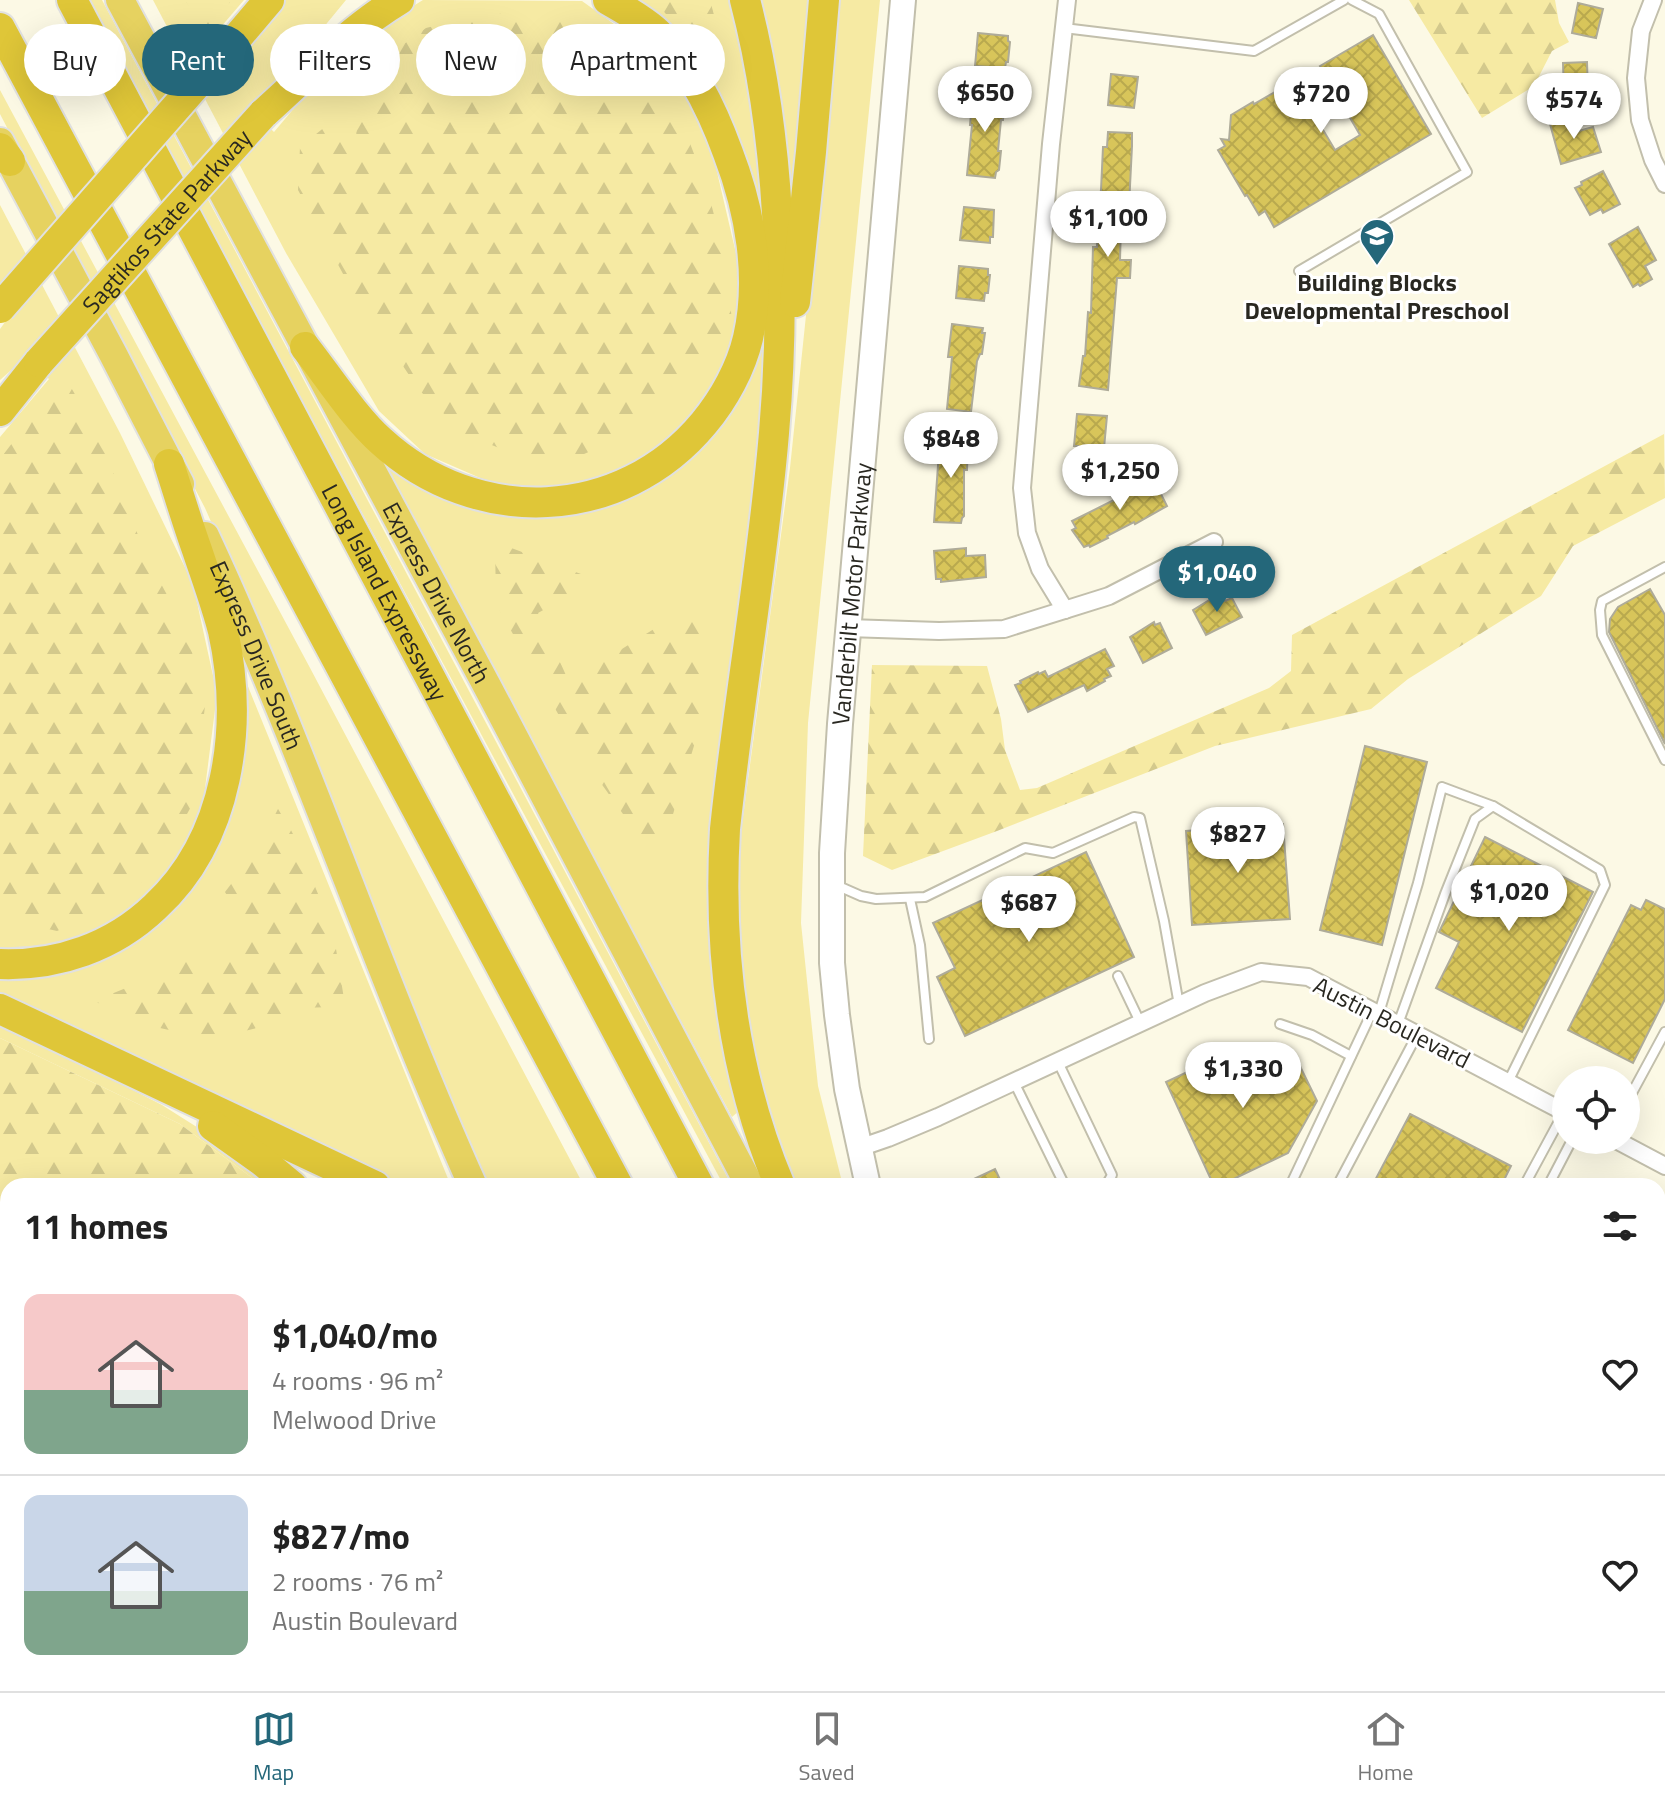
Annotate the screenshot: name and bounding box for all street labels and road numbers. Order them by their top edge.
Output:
street label: Sagtikos State Parkway [73,120,260,321]
street label: Vanderbilt Motor Parkway [822,461,881,727]
street label: Long Island Expressway [313,477,458,708]
street label: Express Drive North [374,495,500,690]
street label: Express Drive South [201,555,313,755]
street label: Austin Boulevard [1307,967,1477,1077]

